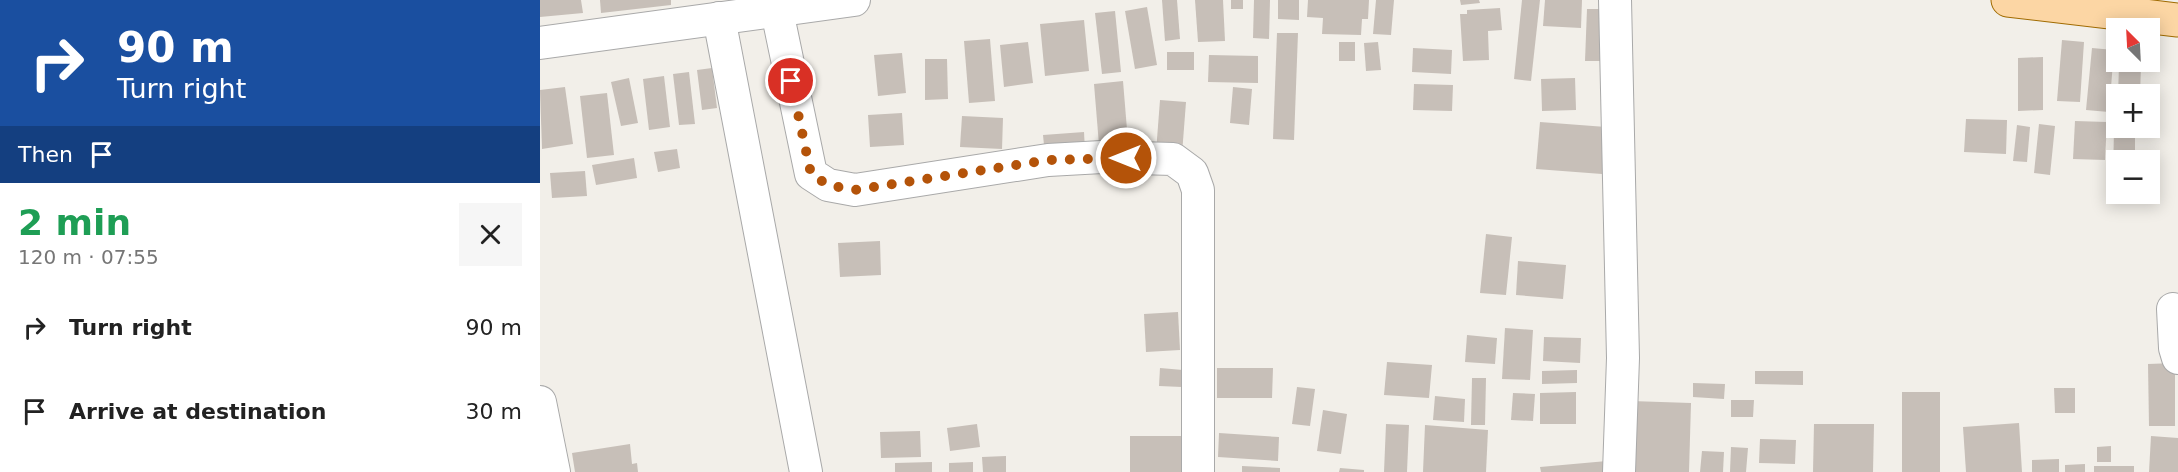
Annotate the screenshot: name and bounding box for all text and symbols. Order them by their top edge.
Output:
north arrow [2106,18,2160,72]
map controls [2106,18,2160,204]
text: 90 m [117,23,234,72]
icon: right [18,24,96,102]
pin [765,55,816,106]
icon: arrive [774,64,807,97]
text: Turn right [117,73,246,104]
button: + [2106,84,2160,138]
position arrow [1094,126,1158,190]
icon: arrive [85,138,118,171]
text: Then [18,142,73,167]
button: − [2106,150,2160,204]
text: 2 min [18,202,131,243]
button: close [459,203,522,266]
text: 120 m · 07:55 [18,245,159,269]
icon: right [18,311,51,344]
text: Turn right [69,315,192,340]
text: 90 m [466,315,522,340]
icon: arrive [18,395,51,428]
text: Arrive at destination [69,399,326,424]
text: 30 m [466,399,522,424]

